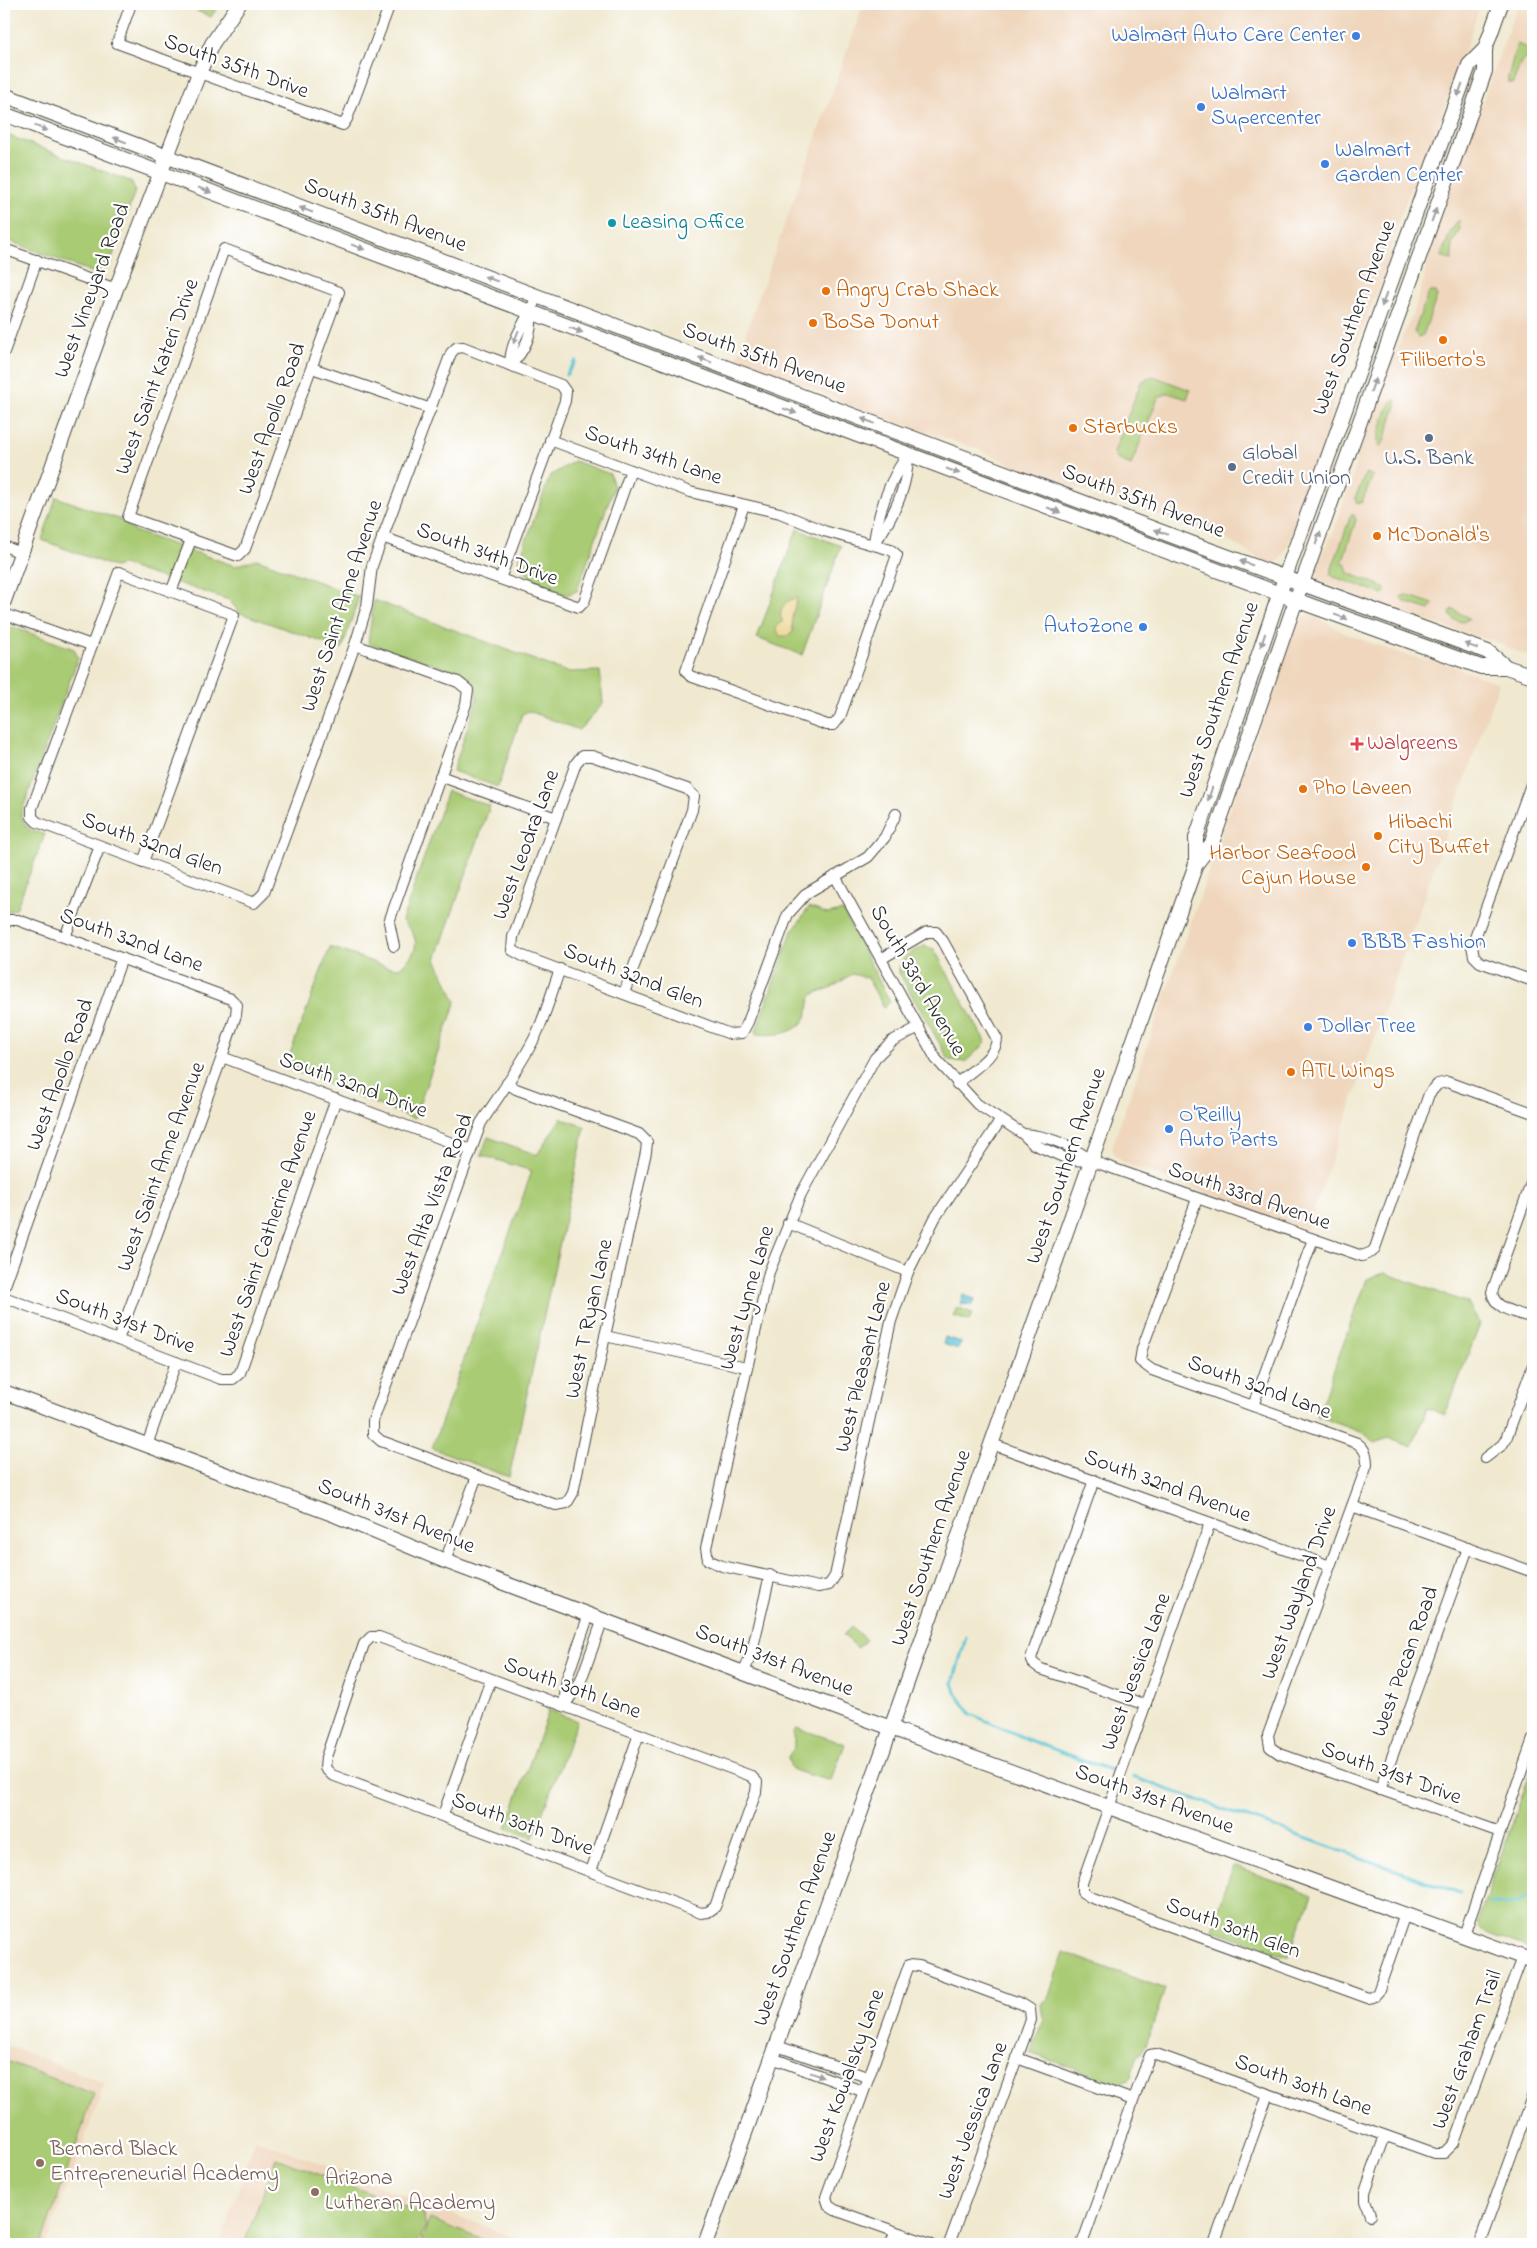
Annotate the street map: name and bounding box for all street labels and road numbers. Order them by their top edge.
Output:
street label: South 35th Drive [159,26,313,108]
street label: South 35th Avenue [299,170,471,262]
street label: West Vineyard Road [47,199,140,383]
street label: West Southern Avenue [1305,216,1405,420]
street label: West Saint Kateri Drive [108,274,208,480]
street label: South 35th Avenue [678,315,851,404]
street label: West Apollo Road [231,339,315,499]
street label: South 34th Lane [580,417,726,495]
street label: South 35th Avenue [1057,456,1229,548]
street label: West Saint Anne Avenue [294,496,392,716]
street label: South 34th Drive [412,515,563,596]
street label: West Southern Avenue [1171,597,1269,802]
street label: West Leodra Lane [485,765,569,925]
street label: South 32nd Glen [77,805,227,885]
street label: South 33rd Avenue [861,899,973,1063]
street label: South 32nd Lane [55,900,207,982]
street label: South 32nd Glen [558,935,708,1019]
street label: West Apollo Road [19,995,103,1155]
street label: South 32nd Drive [274,1044,432,1128]
street label: West Saint Anne Avenue [109,1058,215,1276]
street label: West Southern Avenue [1018,1063,1116,1268]
street label: West Saint Catherine Avenue [212,1106,326,1362]
street label: West Alta Vista Road [384,1110,482,1300]
street label: South 33rd Avenue [1163,1154,1335,1240]
street label: West Lynne Lane [712,1222,785,1374]
street label: West T Ryan Lane [557,1236,624,1402]
street label: West Pleasant Lane [827,1278,901,1456]
street label: South 31st Drive [50,1281,200,1363]
street label: South 32nd Lane [1183,1347,1335,1429]
street label: South 32nd Avenue [1079,1442,1255,1532]
street label: West Southern Avenue [883,1445,981,1650]
street label: South 31st Avenue [312,1471,480,1563]
street label: West Wayland Drive [1254,1502,1347,1685]
street label: West Pecan Road [1364,1582,1448,1742]
street label: West Jessica Lane [1094,1588,1180,1755]
street label: South 31st Avenue [690,1616,858,1706]
street label: South 30th Lane [499,1649,645,1729]
street label: South 31st Drive [1316,1734,1466,1814]
street label: South 31st Avenue [1070,1756,1238,1844]
street label: South 30th Drive [446,1784,598,1866]
street label: West Southern Avenue [746,1827,846,2031]
street label: South 30th Glen [1161,1890,1305,1968]
street label: West Graham Trail [1424,1966,1512,2134]
street label: West Kowalsky Lane [802,1985,895,2168]
street label: West Jessica Lane [931,2037,1017,2204]
street label: South 30th Lane [1230,2046,1376,2126]

